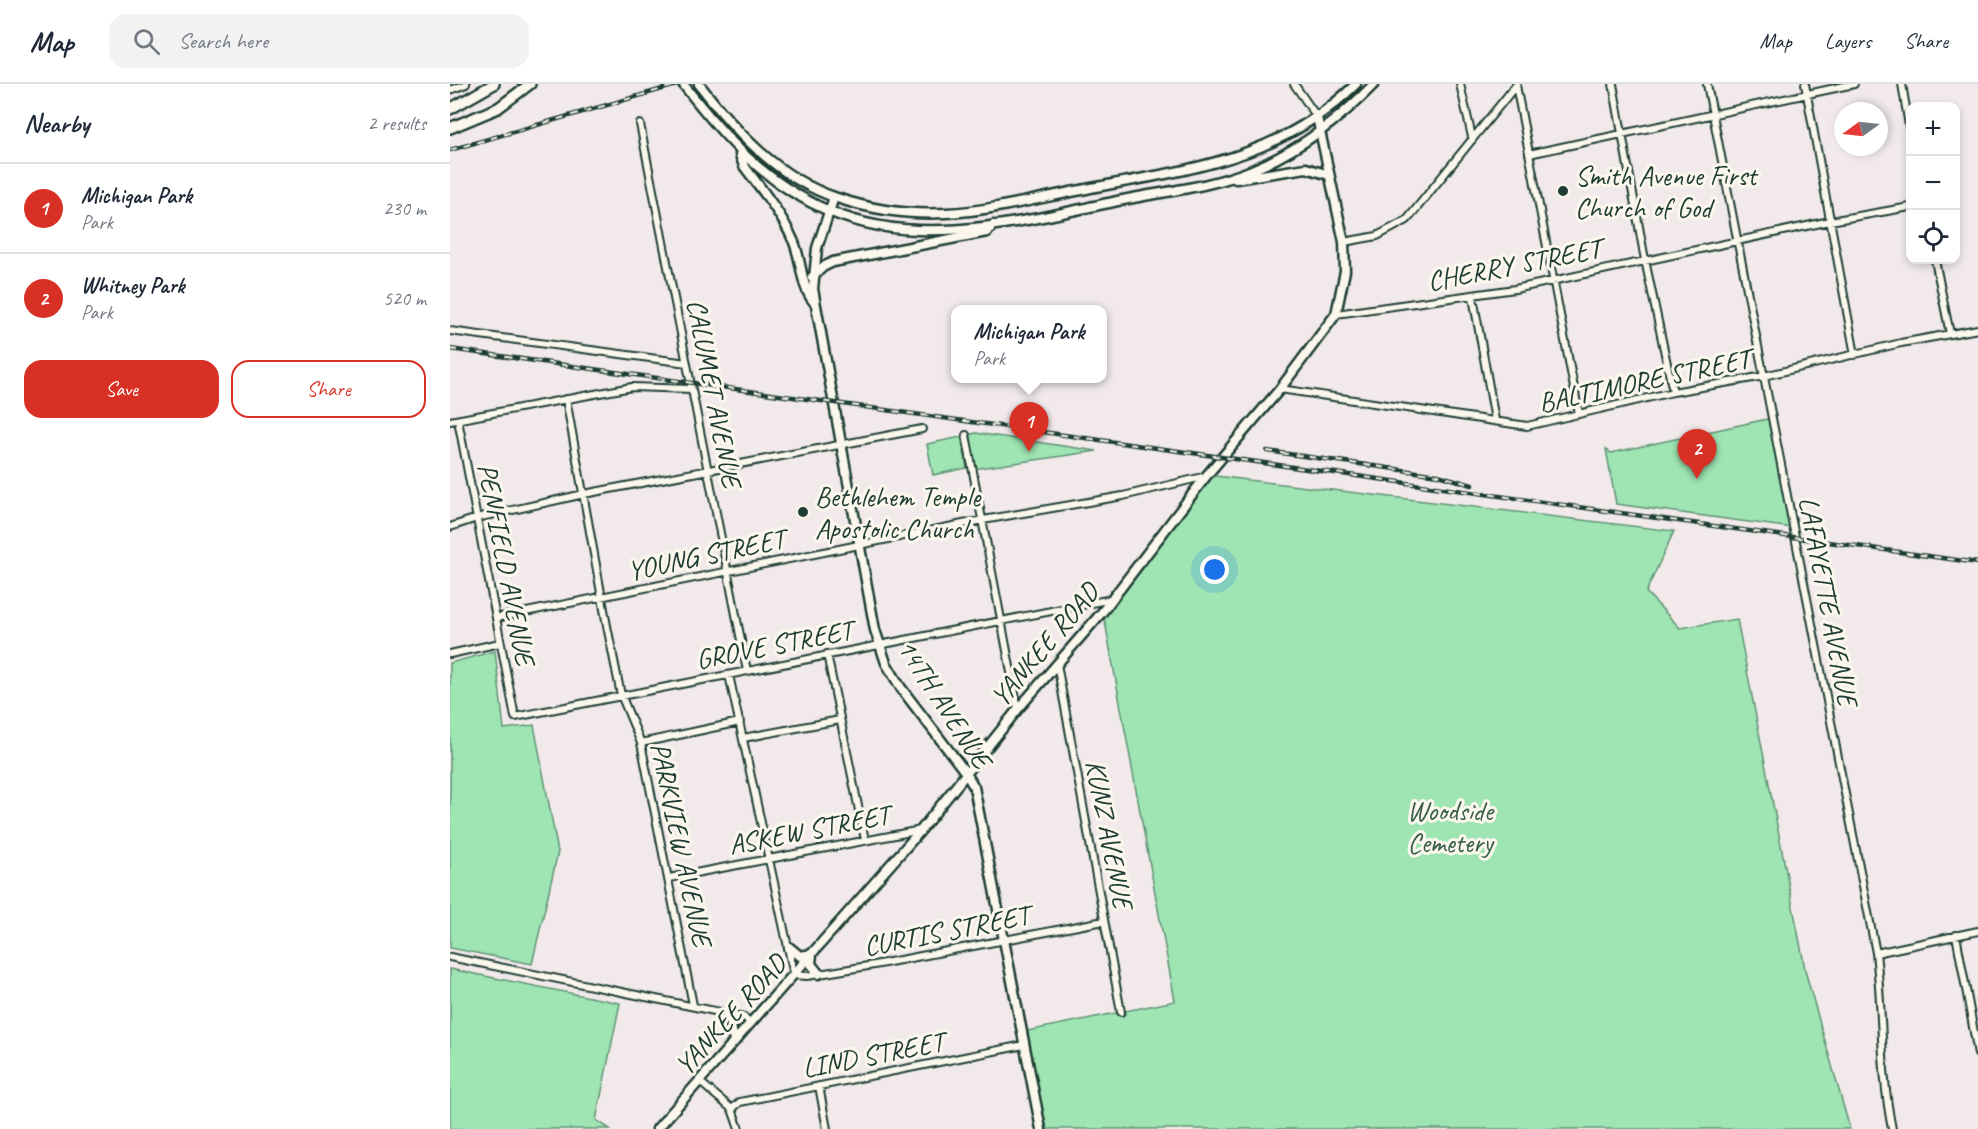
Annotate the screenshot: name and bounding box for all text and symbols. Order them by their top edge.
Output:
search box [109,14,529,68]
text: Map [30,24,73,59]
icon: search [130,25,163,58]
text: Search here [178,27,268,55]
text: Map [1759,28,1792,54]
text: Layers [1825,28,1871,54]
text: Share [1904,28,1948,54]
north arrow [1834,102,1888,156]
map controls [1906,102,1960,264]
button: + [1906,102,1960,156]
text: Nearby [24,107,89,140]
text: 2 results [367,111,426,136]
button: − [1906,156,1960,210]
place label: Smith Avenue First Church of God [1575,158,1759,225]
text: Michigan Park [81,182,192,210]
marker: Smith Avenue First Church of God [1556,184,1570,198]
text: 1 [39,196,48,221]
text: 230 m [383,196,426,221]
text: Park [81,210,113,235]
button: locate [1906,210,1960,264]
street label: CHERRY STREET [1424,229,1611,298]
text: Whitney Park [81,272,185,300]
text: 2 [39,286,48,311]
text: 520 m [383,286,426,311]
street label: CALUMET AVENUE [679,296,750,493]
text: Park [81,300,113,325]
popup [951,305,1107,383]
text: Michigan Park [973,318,1085,346]
street label: BALTIMORE STREET [1535,339,1760,420]
text: Park [973,346,1005,371]
button: Save [24,360,219,418]
button: Share [231,360,426,418]
pin: 1 [1010,402,1048,452]
pin: 2 [1678,430,1716,479]
street label: PENFIELD AVENUE [470,460,544,671]
place label: Bethlehem Temple Apostolic Church [815,479,982,546]
street label: LAFAYETTE AVENUE [1791,494,1867,712]
marker: Bethlehem Temple Apostolic Church [796,505,810,519]
street label: YOUNG STREET [624,519,794,588]
your location [1200,555,1229,584]
street label: YANKEE ROAD [983,574,1107,713]
street label: GROVE STREET [693,611,861,677]
street label: 14TH AVENUE [890,632,1001,777]
street label: PARKVIEW AVENUE [643,739,721,952]
street label: KUNZ AVENUE [1078,757,1142,915]
park label: Woodside Cemetery [1407,793,1495,860]
street label: ASKEW STREET [726,796,899,862]
street label: CURTIS STREET [861,896,1039,964]
street label: YANKEE ROAD [667,945,795,1082]
street label: LIND STREET [799,1022,953,1085]

